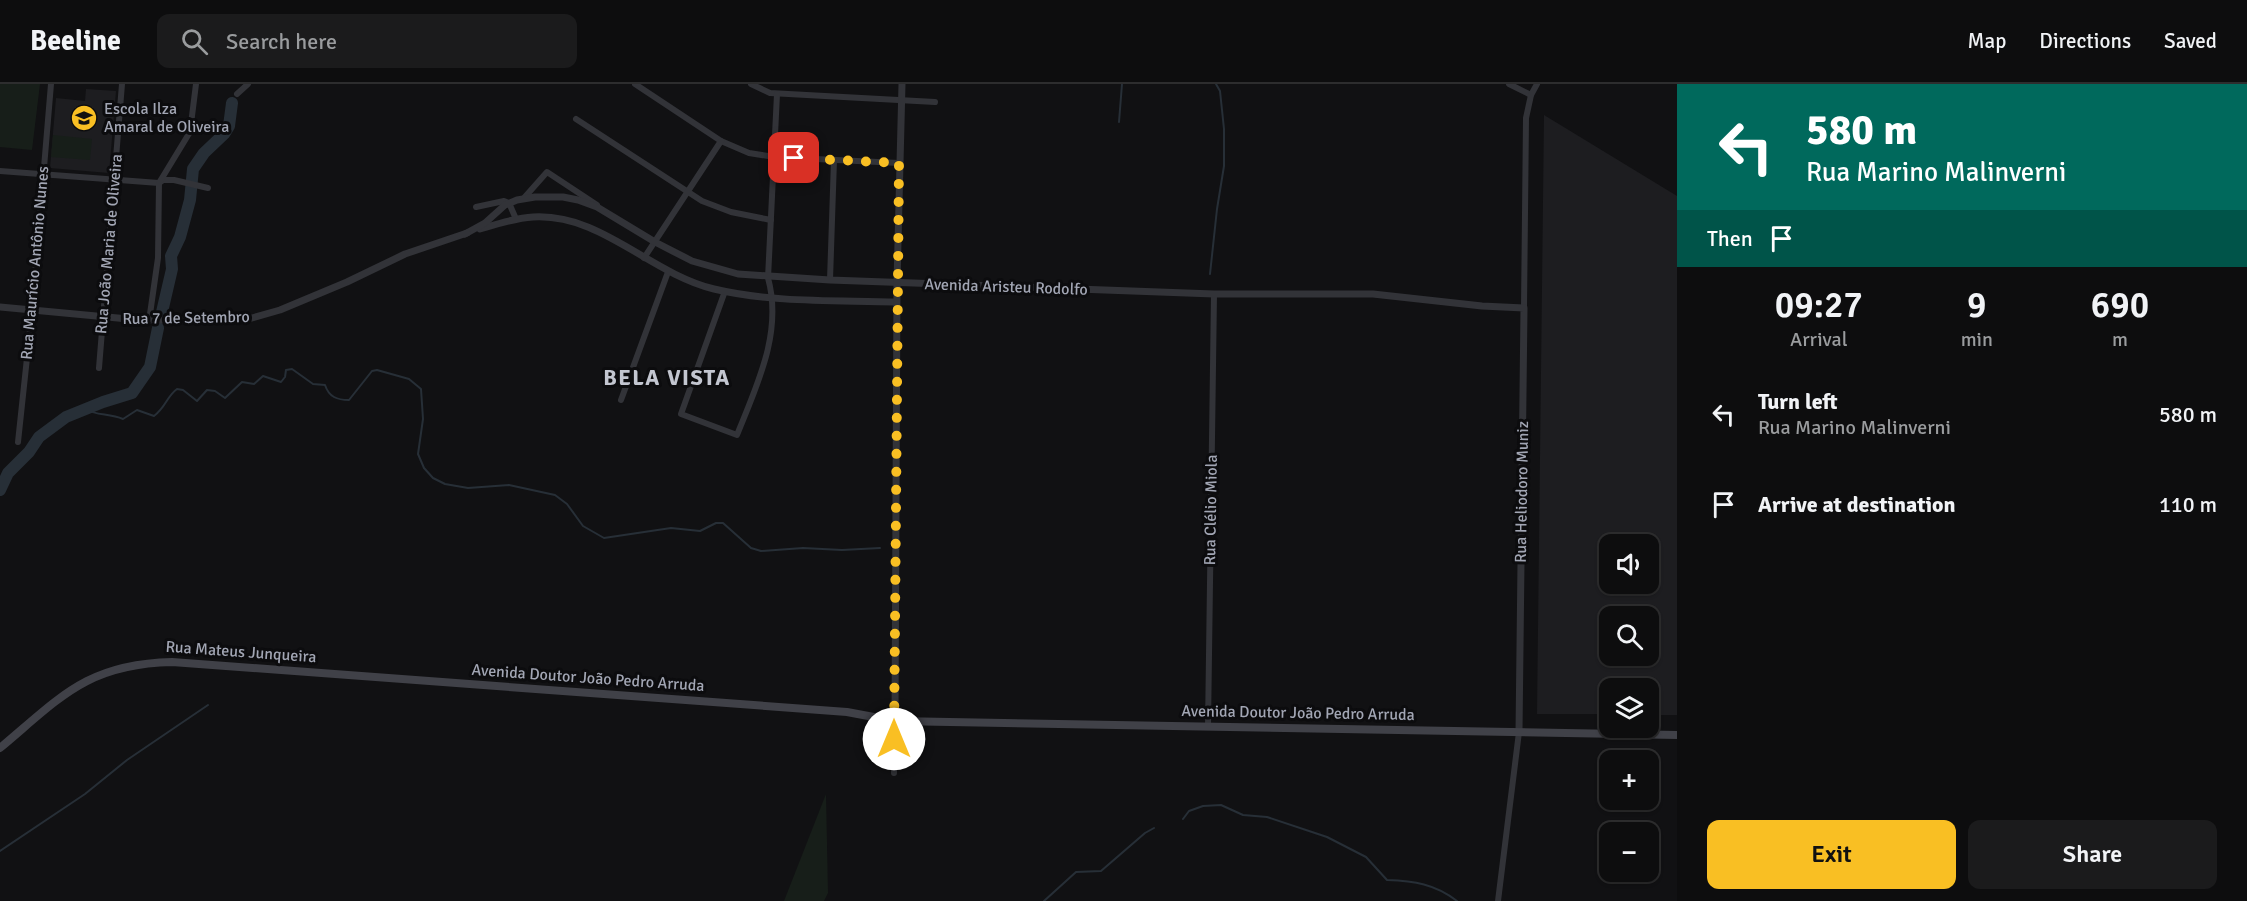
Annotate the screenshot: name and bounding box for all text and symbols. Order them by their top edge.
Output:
search box [157,14,577,68]
text: Beeline [30,24,121,58]
icon: search [178,25,211,58]
text: Search here [226,28,337,55]
text: Map [1968,28,2006,54]
text: Directions [2039,28,2131,54]
text: Saved [2164,28,2217,54]
place label: Escola Ilza Amaral de Oliveira [104,99,229,137]
school or university icon: Escola Ilza Amaral de Oliveira [69,103,99,133]
text: 580 m [1806,105,1917,156]
icon: left [1707,108,1785,186]
pin [768,132,819,183]
icon: arrive [777,141,810,174]
street label: Rua João Maria de Oliveira [91,153,127,335]
text: Rua Marino Malinverni [1806,156,2066,189]
street label: Rua Maurício Antônio Nunes [17,165,53,361]
icon: arrive [1765,222,1798,255]
text: Then [1707,225,1753,252]
street label: Avenida Aristeu Rodolfo [924,274,1088,300]
text: 09:27 [1775,283,1863,328]
text: 9 [1967,283,1987,328]
text: 690 [2091,283,2149,328]
street label: Rua 7 de Setembro [122,307,250,329]
text: Arrival [1790,327,1848,352]
text: min [1961,327,1993,352]
text: m [2112,327,2128,352]
district label: BELA VISTA [603,364,731,391]
text: Turn left [1758,388,1838,415]
icon: left [1707,398,1740,431]
text: 580 m [2159,401,2217,428]
text: Rua Marino Malinverni [1758,415,1951,440]
street label: Rua Heliodoro Muniz [1511,421,1533,563]
street label: Rua Clélio Miola [1200,454,1222,566]
icon: arrive [1707,488,1740,521]
text: Arrive at destination [1758,491,1955,518]
text: 110 m [2159,491,2217,518]
map controls [1599,534,1659,882]
button: sound [1599,534,1659,594]
button: search [1599,606,1659,666]
street label: Rua Mateus Junqueira [165,637,317,667]
street label: Avenida Doutor João Pedro Arruda [471,660,705,696]
button: layers [1599,678,1659,738]
street label: Avenida Doutor João Pedro Arruda [1181,701,1415,725]
position arrow [862,707,926,771]
button: + [1599,750,1659,810]
button: Exit [1707,820,1956,889]
button: Share [1968,820,2217,889]
button: − [1599,822,1659,882]

